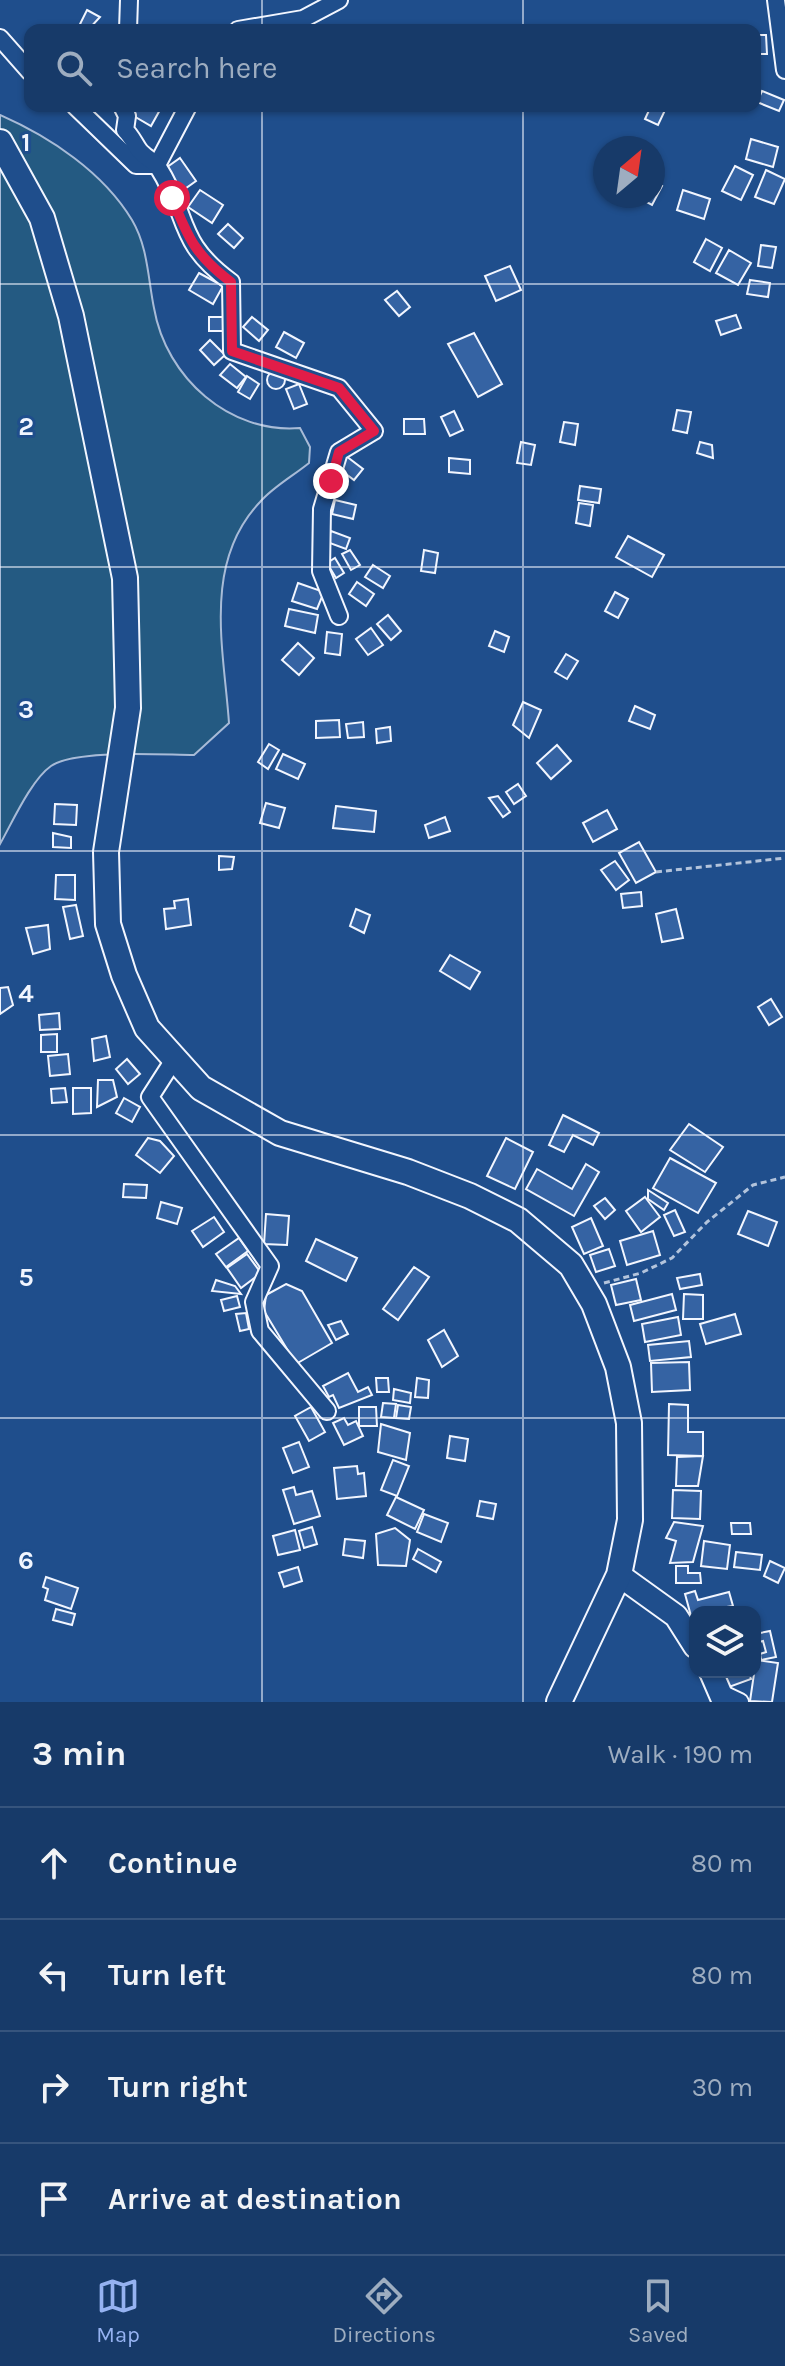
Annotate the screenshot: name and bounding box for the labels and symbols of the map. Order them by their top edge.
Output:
text: 1 [21,127,31,158]
north arrow [593,136,665,208]
route start [154,180,190,216]
text: 2 [18,411,34,442]
route end [313,463,349,499]
text: 3 [18,694,34,725]
text: 4 [18,978,34,1009]
text: 5 [18,1262,34,1293]
text: 6 [18,1545,34,1576]

